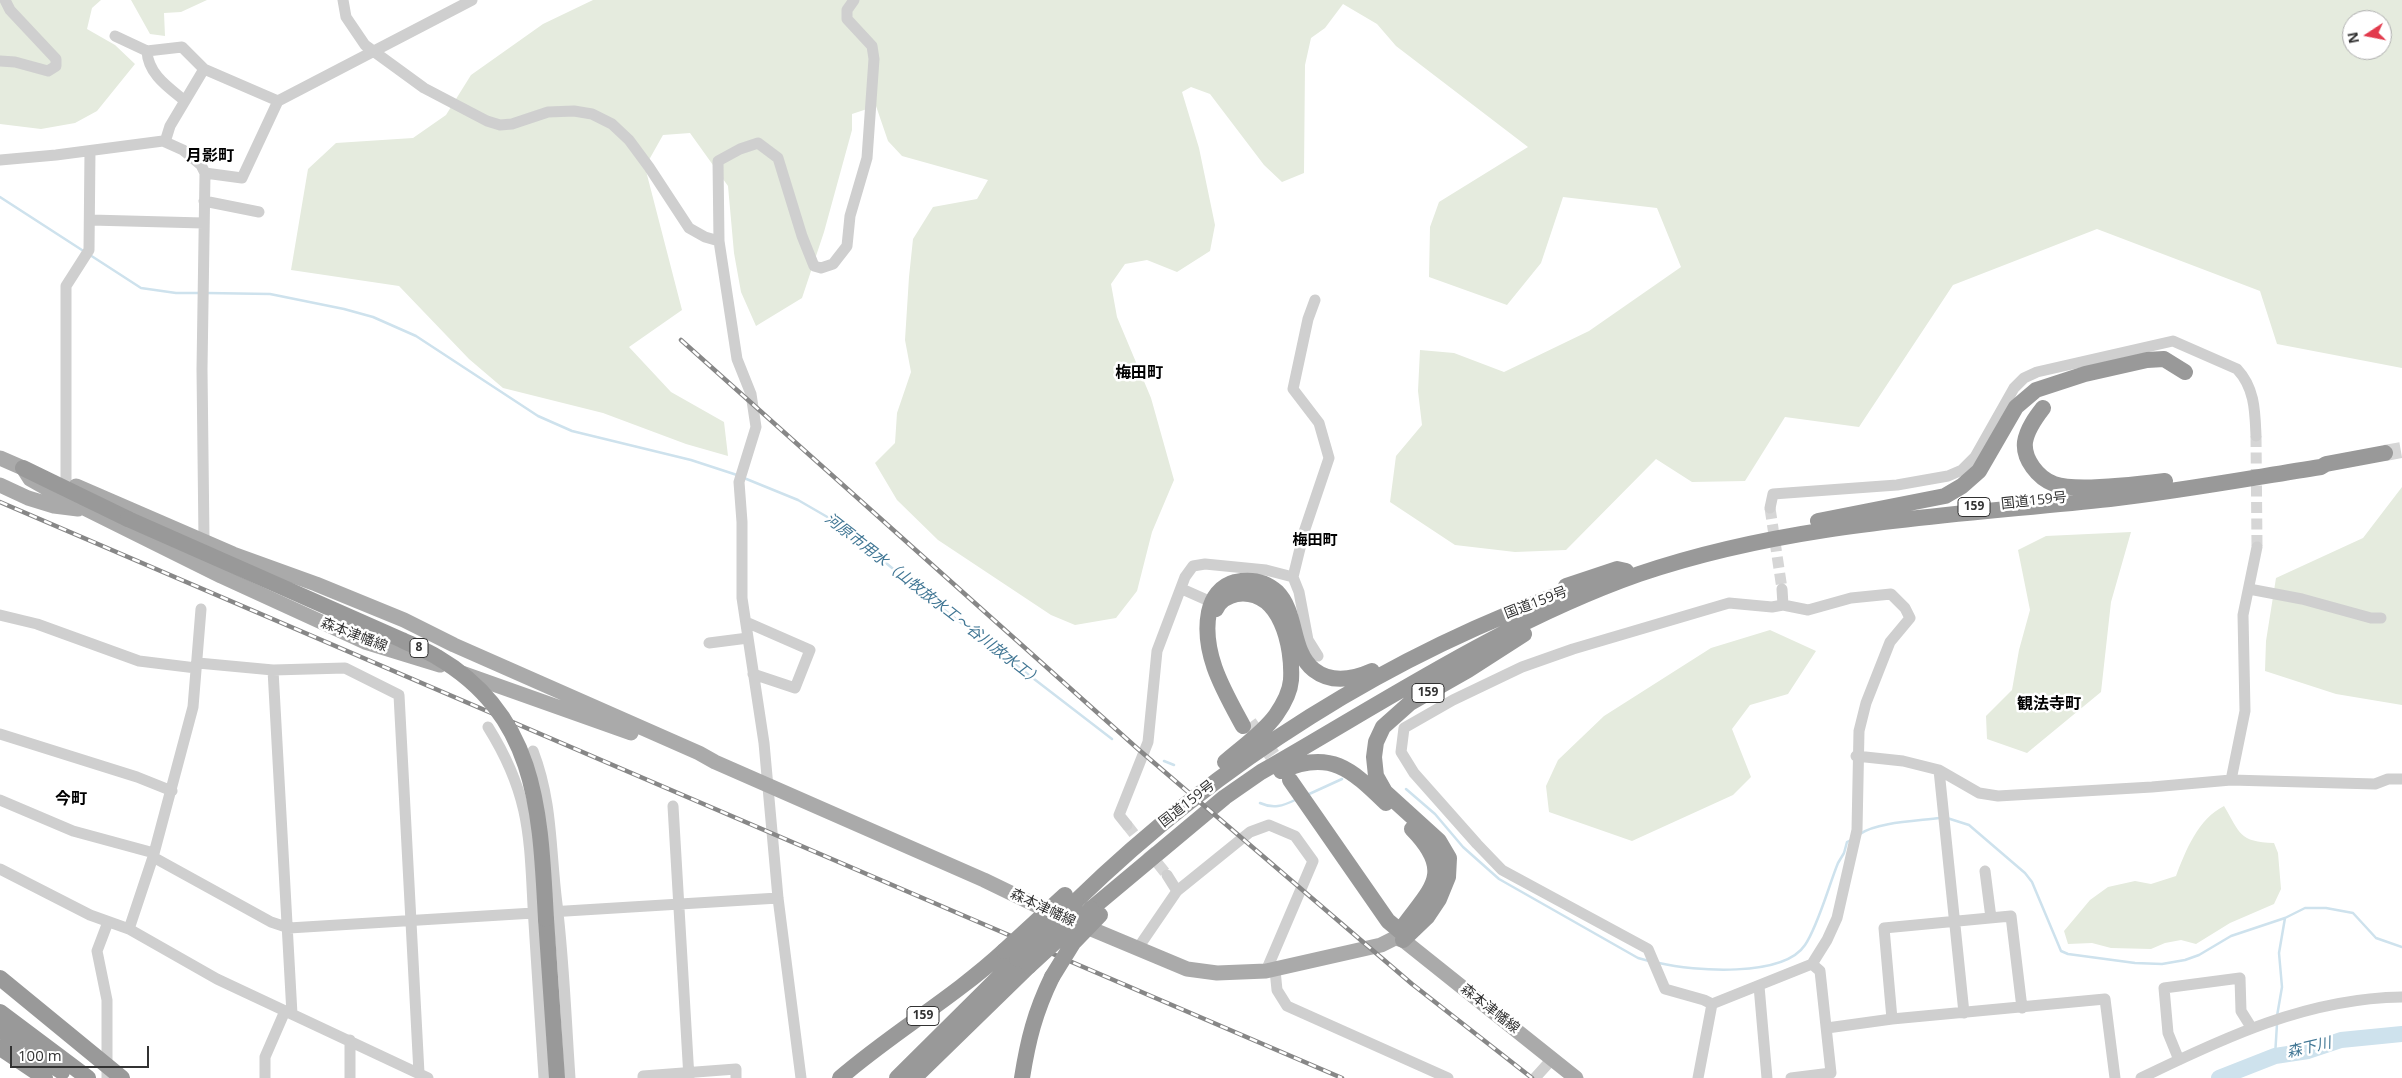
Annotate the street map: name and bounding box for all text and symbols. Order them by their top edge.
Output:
north arrow [2342,10,2392,60]
text: N [2342,30,2363,45]
district label: 月影町 [186,146,234,166]
district label: 梅田町 [1115,363,1163,383]
street label: 国道159号 [2000,489,2068,513]
road number: 159 [1958,498,1990,516]
water label: 河原市用水（山牧放水工～谷川放水工） [821,510,1045,690]
district label: 梅田町 [1293,532,1337,550]
street label: 国道159号 [1502,583,1570,623]
street label: 森本津幡線 [318,615,390,655]
road number: 8 [410,638,428,658]
road number: 159 [1412,684,1444,702]
district label: 観法寺町 [2017,694,2081,714]
street label: 国道159号 [1156,777,1218,831]
district label: 今町 [55,789,87,809]
street label: 森本津幡線 [1008,886,1078,930]
street label: 森本津幡線 [1457,981,1523,1037]
road number: 159 [907,1006,939,1026]
water label: 森下川 [2285,1034,2333,1062]
scale bar [12,1036,151,1068]
text: 100 m [18,1045,62,1065]

